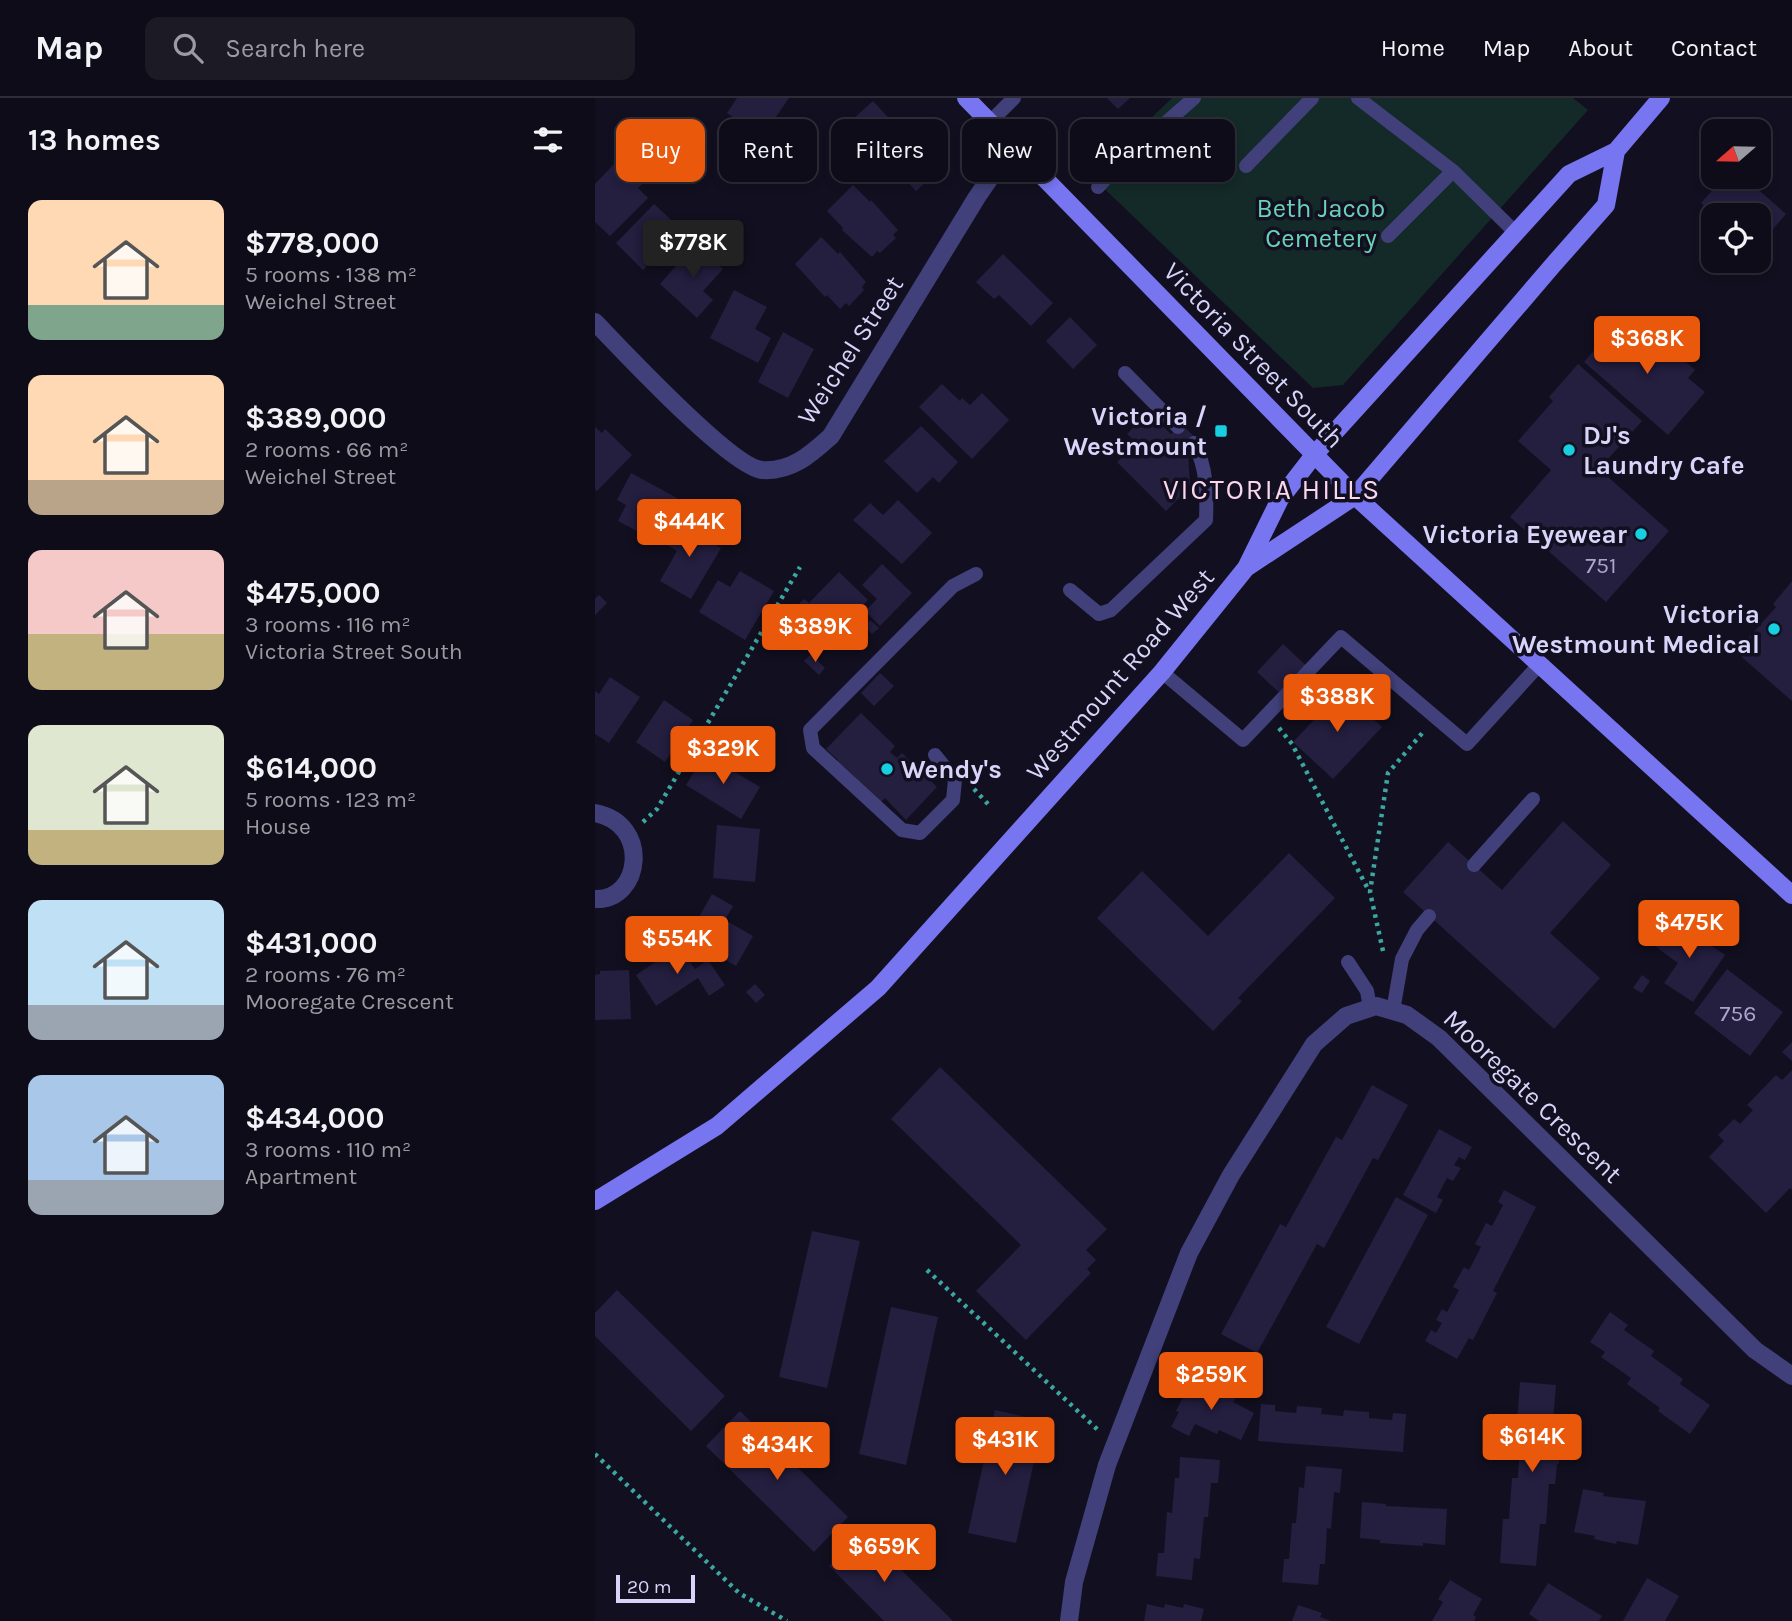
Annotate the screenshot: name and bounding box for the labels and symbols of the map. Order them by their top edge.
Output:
north arrow [1701,119,1771,189]
park label: Beth Jacob Cemetery [1257,193,1386,254]
pin: $778K [644,220,742,280]
street label: Victoria Street South [1157,256,1350,455]
street label: Weichel Street [791,270,910,430]
pin: $368K [1598,316,1696,376]
place label: Victoria / Westmount [1064,401,1207,462]
place label: DJ's Laundry Cafe [1583,420,1744,481]
marker: Victoria / Westmount [1213,423,1229,439]
marker: DJ's Laundry Cafe [1561,442,1577,458]
district label: VICTORIA HILLS [1163,473,1381,506]
pin: $444K [640,500,738,559]
place label: Victoria Eyewear [1423,519,1628,550]
marker: Victoria Eyewear [1633,526,1649,542]
house number: 751 [1585,552,1617,579]
street label: Westmount Road West [1020,562,1221,787]
place label: Victoria Westmount Medical [1512,599,1760,660]
pin: $389K [766,604,864,664]
marker: Victoria Westmount Medical [1766,621,1782,637]
pin: $388K [1288,674,1386,734]
pin: $329K [674,726,772,786]
place label: Wendy's [901,754,1002,785]
marker: Wendy's [879,761,895,777]
pin: $475K [1640,900,1738,960]
pin: $554K [628,916,726,976]
house number: 756 [1720,1000,1756,1027]
street label: Mooregate Crescent [1437,1003,1628,1190]
pin: $259K [1162,1352,1260,1412]
pin: $614K [1483,1414,1581,1474]
pin: $431K [956,1418,1054,1477]
pin: $434K [728,1422,826,1482]
pin: $659K [835,1524,933,1584]
scale bar [616,1572,695,1604]

